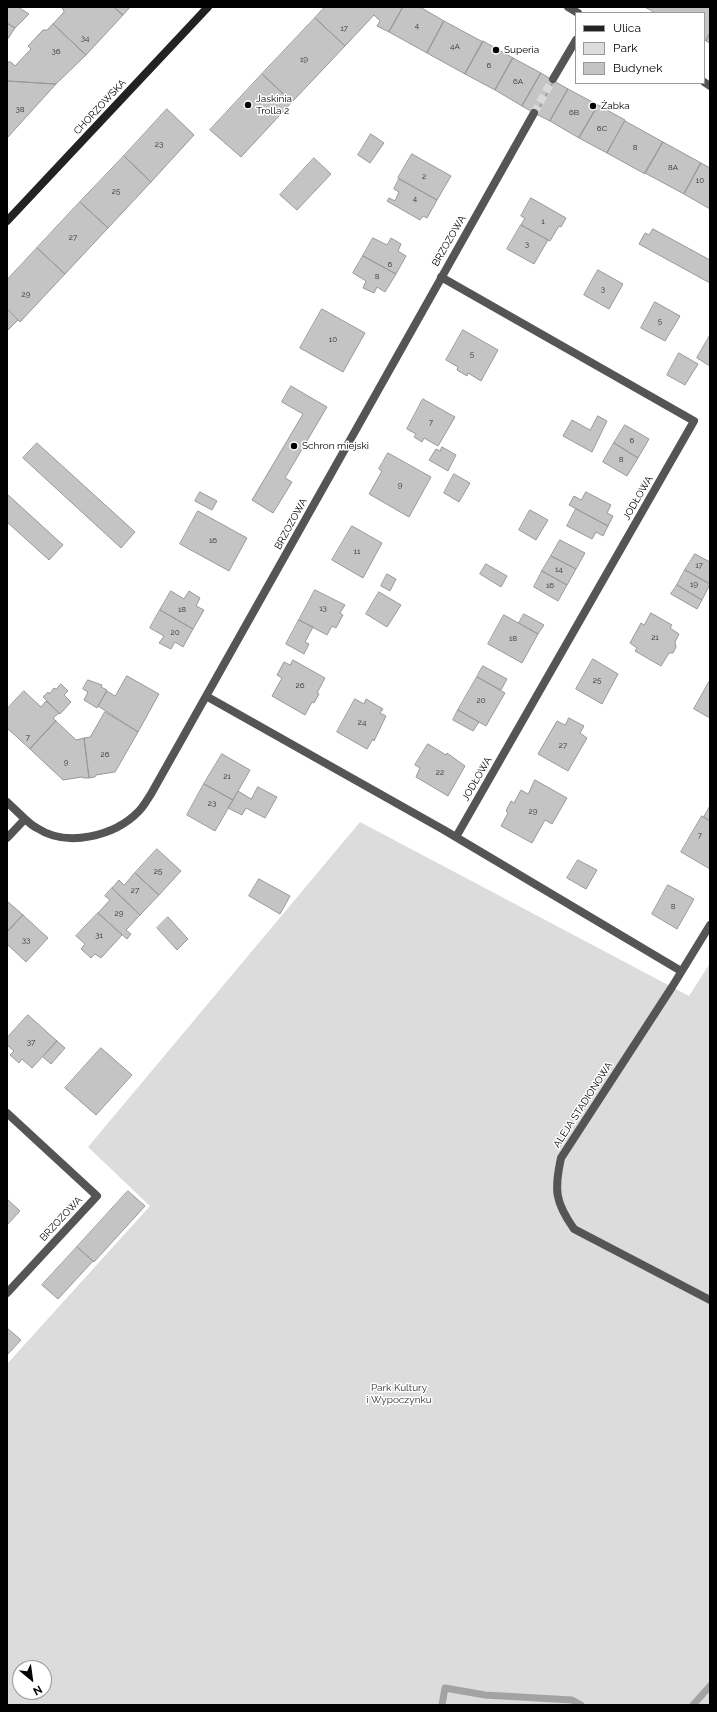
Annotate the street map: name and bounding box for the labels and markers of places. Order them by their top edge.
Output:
place label: Superia [504,44,539,56]
marker: Superia [491,45,501,55]
place label: Jaskinia Trolla 2 [256,93,292,116]
marker: Jaskinia Trolla 2 [243,100,253,110]
place label: Żabka [601,100,630,112]
marker: Żabka [588,101,598,111]
place label: Schron miejski [302,440,369,452]
marker: Schron miejski [289,441,299,451]

